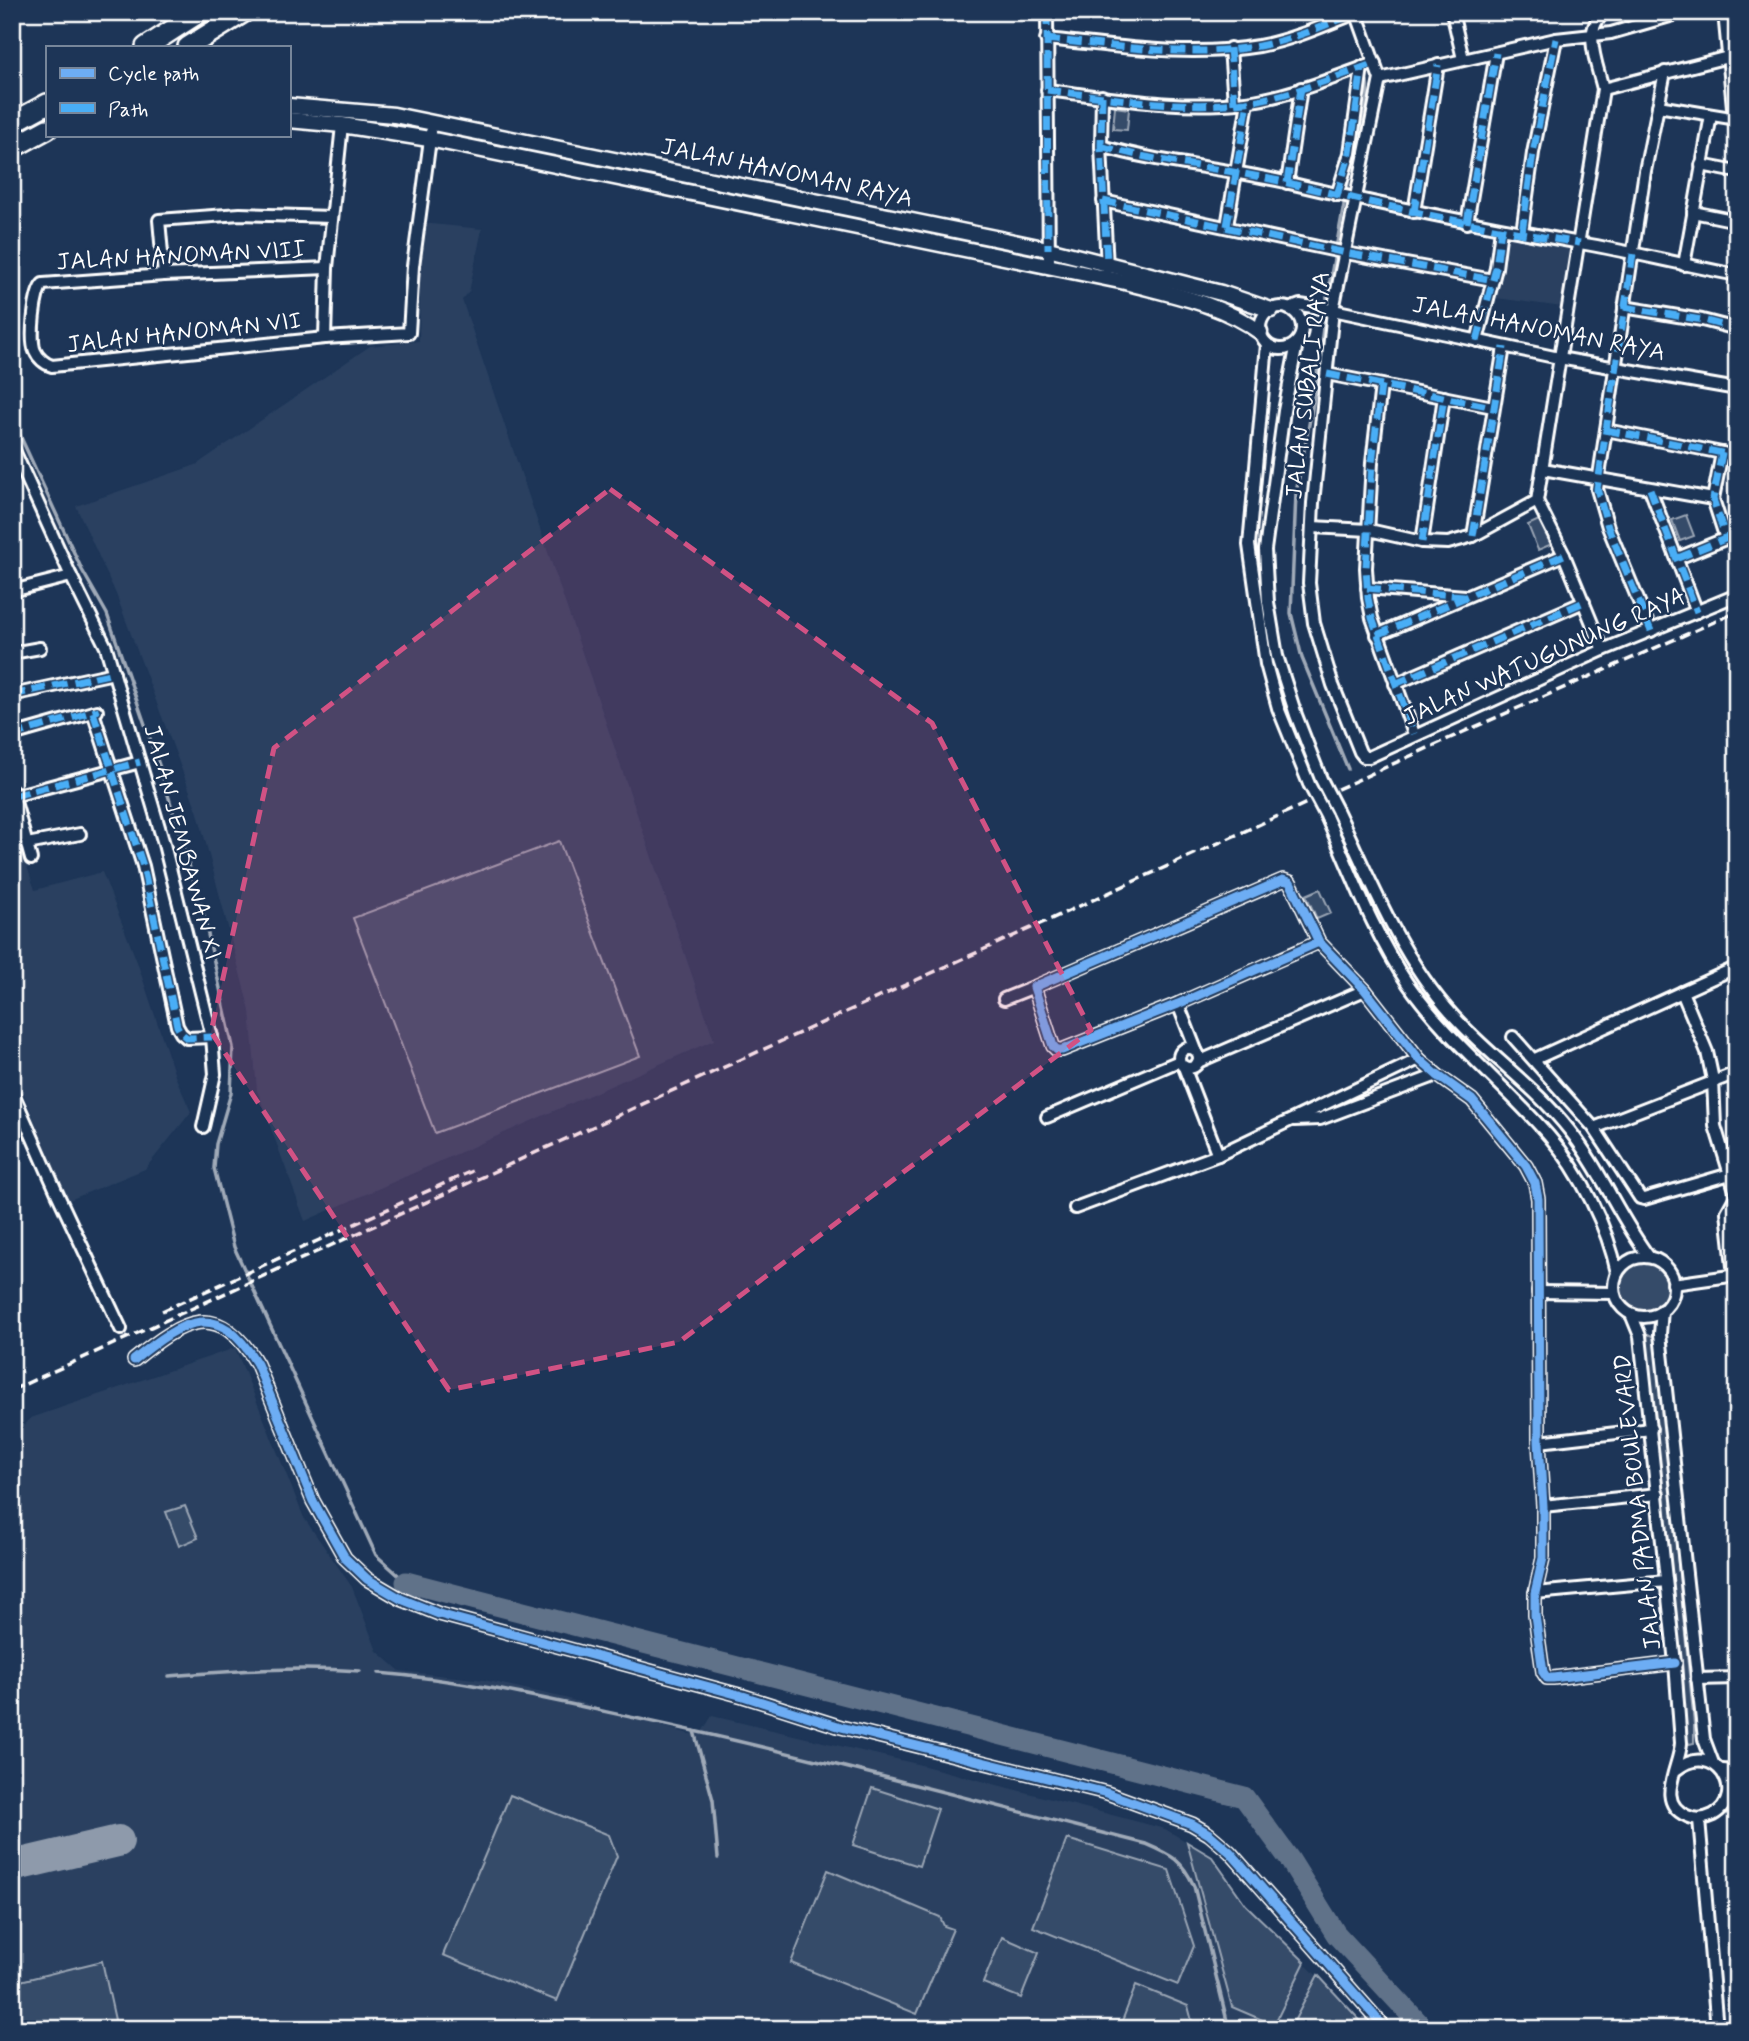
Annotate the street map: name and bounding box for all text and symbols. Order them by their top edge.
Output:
legend [46,46,290,136]
text: Cycle path [108,60,199,88]
text: Path [108,96,148,124]
street label: JALAN HANOMAN RAYA [658,132,916,215]
street label: JALAN HANOMAN VIII [56,234,307,279]
street label: JALAN SUBALI RAYA [1279,270,1338,501]
street label: JALAN HANOMAN RAYA [1410,290,1668,369]
street label: JALAN HANOMAN VII [65,306,303,361]
street label: JALAN WATUGUNUNG RAYA [1398,581,1691,734]
street label: JALAN JEMBAWAN XI [135,721,228,963]
street label: JALAN PADMA BOULEVARD [1608,1352,1669,1652]

